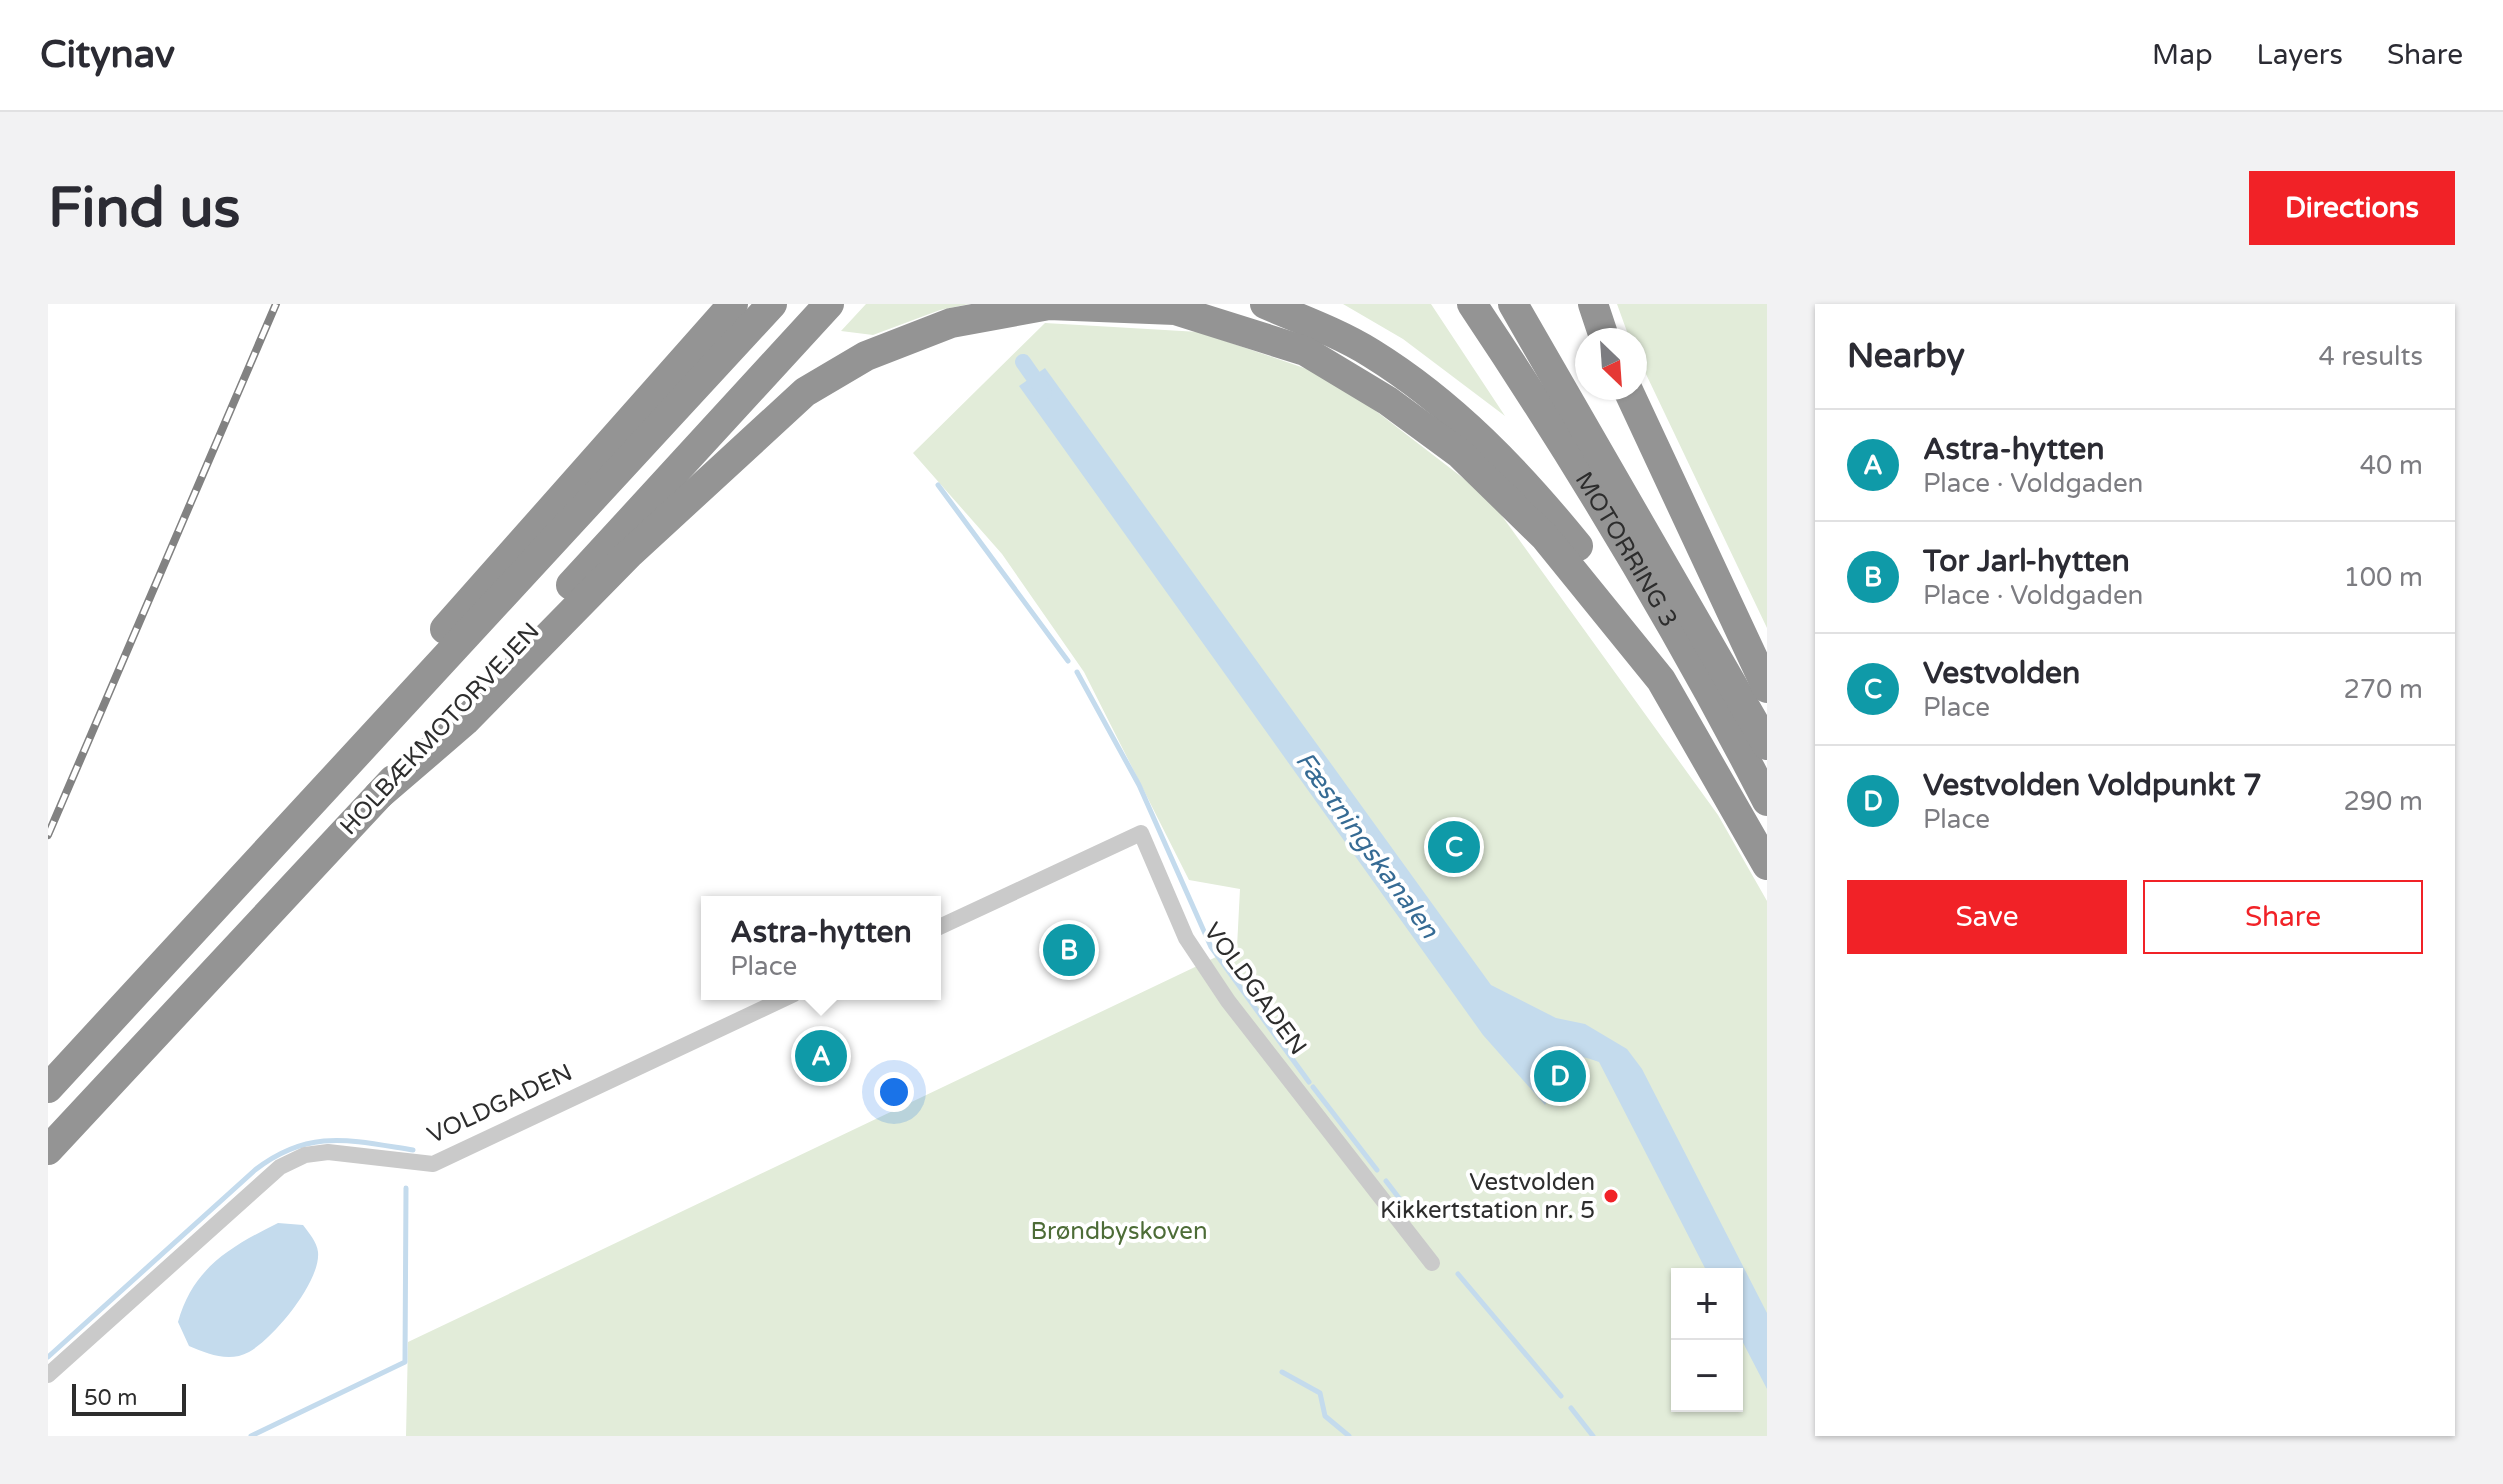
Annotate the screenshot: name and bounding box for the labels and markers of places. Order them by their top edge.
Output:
pin: C [1428,817,1480,877]
pin: B [1043,920,1095,980]
pin: A [795,1026,847,1086]
pin: D [1534,1046,1586,1106]
place label: Vestvolden Kikkertstation nr. 5 [1380,1168,1595,1225]
marker: Vestvolden Kikkertstation nr. 5 [1602,1187,1620,1205]

